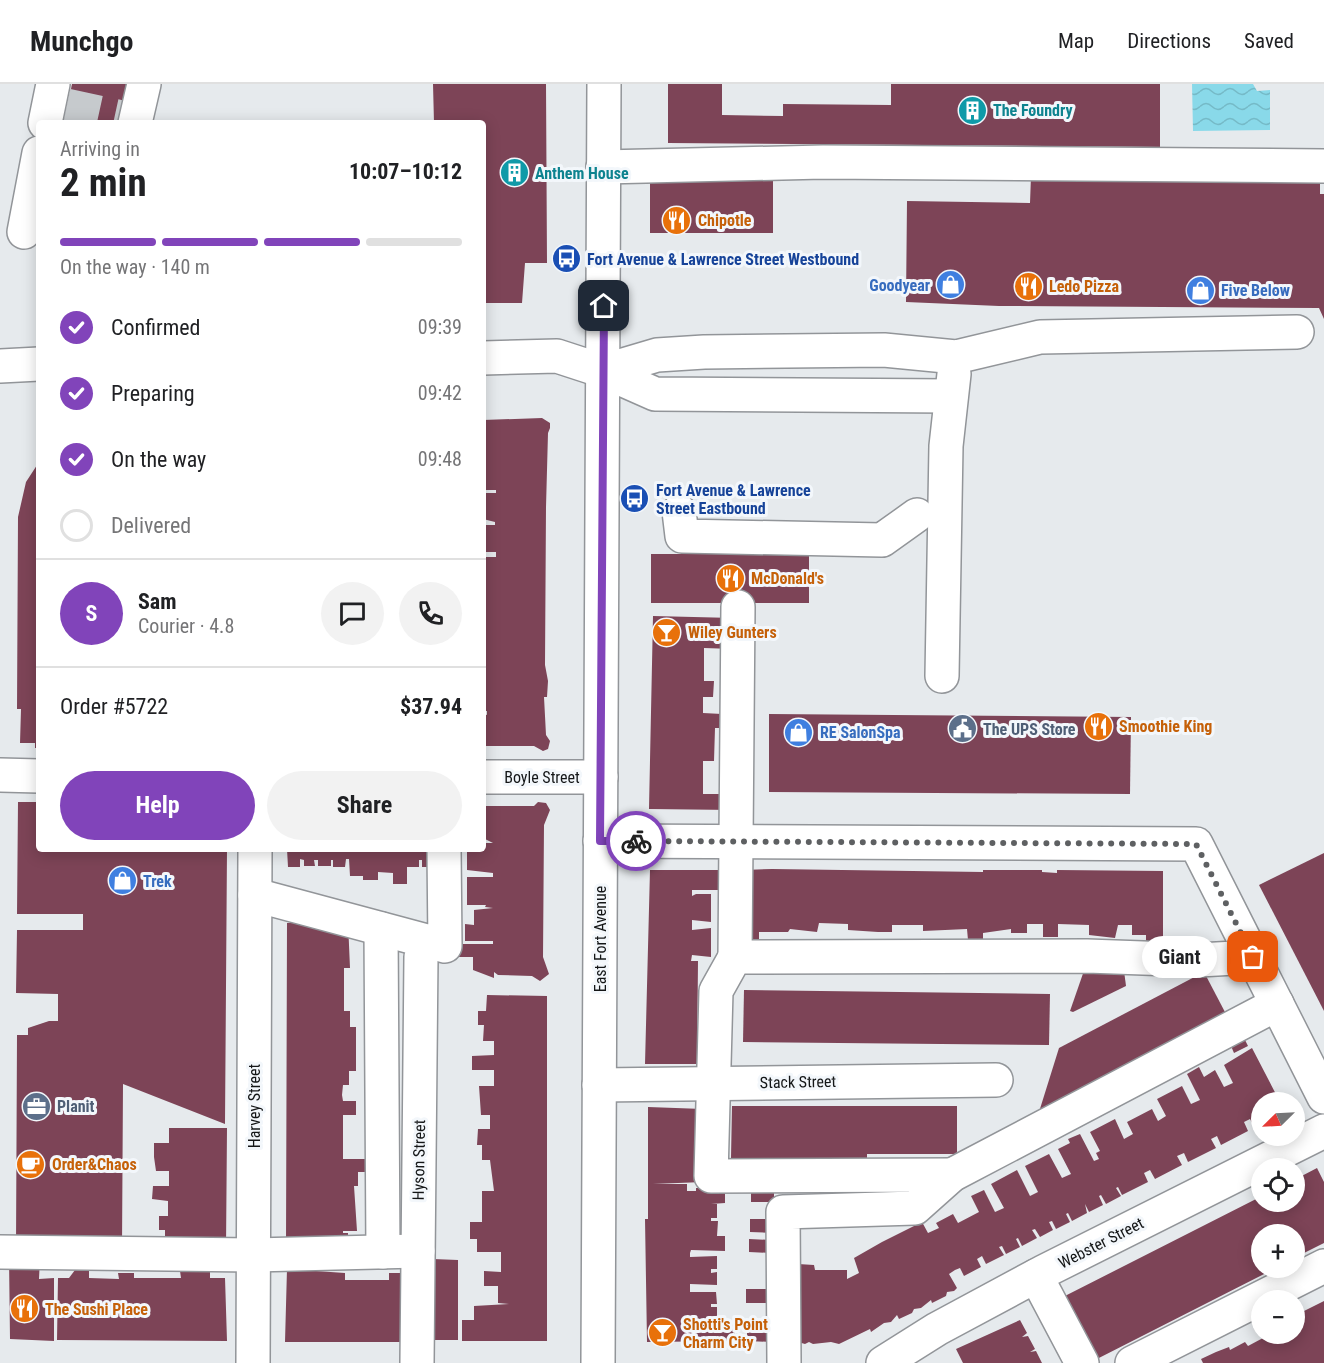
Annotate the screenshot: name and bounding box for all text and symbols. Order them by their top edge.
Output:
text: Munchgo [30,25,133,58]
text: Map [1058,29,1094,53]
text: Directions [1127,29,1211,53]
text: Saved [1244,29,1294,53]
building icon: The Foundry [956,94,988,126]
place label: The Foundry [993,101,1073,120]
text: Arriving in [60,137,140,161]
building icon: Anthem House [498,157,530,189]
text: 10:07–10:12 [349,159,462,184]
text: 2 min [60,160,147,206]
place label: Anthem House [535,164,629,183]
restaurant icon: Chipotle [661,204,693,236]
place label: Chipotle [698,211,752,230]
bus stop icon: Fort Avenue & Lawrence Street Westbound [550,243,582,275]
place label: Fort Avenue & Lawrence Street Westbound [587,250,859,269]
text: On the way · 140 m [60,255,210,279]
shop icon: Goodyear [935,269,967,301]
restaurant icon: Ledo Pizza [1012,270,1044,302]
shop icon: Five Below [1184,274,1216,306]
place label: Goodyear [869,276,930,295]
place label: Ledo Pizza [1049,277,1119,296]
pin [578,280,629,331]
place label: Five Below [1221,281,1290,300]
icon: home [587,289,620,322]
icon: check [60,311,93,344]
text: Confirmed [111,315,200,340]
text: 09:39 [418,315,462,339]
icon: check [60,377,93,410]
text: Preparing [111,381,195,406]
text: 09:42 [418,381,462,405]
icon: check [60,443,93,476]
text: On the way [111,447,206,472]
text: 09:48 [418,447,462,471]
place label: Fort Avenue & Lawrence Street Eastbound [656,481,811,518]
bus stop icon: Fort Avenue & Lawrence Street Eastbound [619,483,651,515]
text: Delivered [111,513,191,538]
restaurant icon: McDonald's [714,562,746,594]
place label: McDonald's [751,569,824,588]
button: chat [321,582,384,645]
button: phone [399,582,462,645]
text: Sam [138,589,177,614]
text: S [86,601,97,626]
text: Courier · 4.8 [138,614,234,638]
bar icon: Wiley Gunters [651,616,683,648]
place label: Wiley Gunters [688,623,777,642]
text: Order #5722 [60,694,168,719]
text: $37.94 [400,694,462,719]
restaurant icon: Smoothie King [1082,710,1114,742]
public building icon: The UPS Store [946,713,978,745]
shop icon: RE SalonSpa [783,716,815,748]
place label: Smoothie King [1119,717,1212,736]
place label: The UPS Store [983,720,1076,739]
place label: RE SalonSpa [820,723,901,742]
street label: Boyle Street [504,768,580,787]
button: Help [60,771,255,840]
button: Share [267,771,462,840]
courier [606,811,666,871]
icon: bike [620,825,653,858]
shop icon: Trek [106,865,138,897]
place label: Trek [143,872,172,891]
street label: East Fort Avenue [591,886,610,992]
pin [1227,931,1278,982]
callout: Giant [1142,936,1217,978]
icon: bag [1236,940,1269,973]
text: Giant [1158,945,1201,969]
street label: Harvey Street [245,1063,264,1148]
street label: Stack Street [760,1072,837,1092]
office icon: Planit [20,1090,52,1122]
north arrow [1251,1092,1305,1146]
map controls [1251,1092,1305,1344]
place label: Planit [57,1097,95,1116]
street label: Hyson Street [409,1119,429,1201]
cafe icon: Order&Chaos [15,1148,47,1180]
place label: Order&Chaos [52,1155,137,1174]
button: locate [1251,1158,1305,1212]
street label: Webster Street [1055,1213,1147,1273]
button: + [1251,1224,1305,1278]
button: − [1251,1290,1305,1344]
restaurant icon: The Sushi Place [8,1293,40,1325]
place label: The Sushi Place [45,1300,148,1319]
place label: Shotti's Point Charm City [683,1315,768,1352]
bar icon: Shotti's Point Charm City [646,1317,678,1349]

